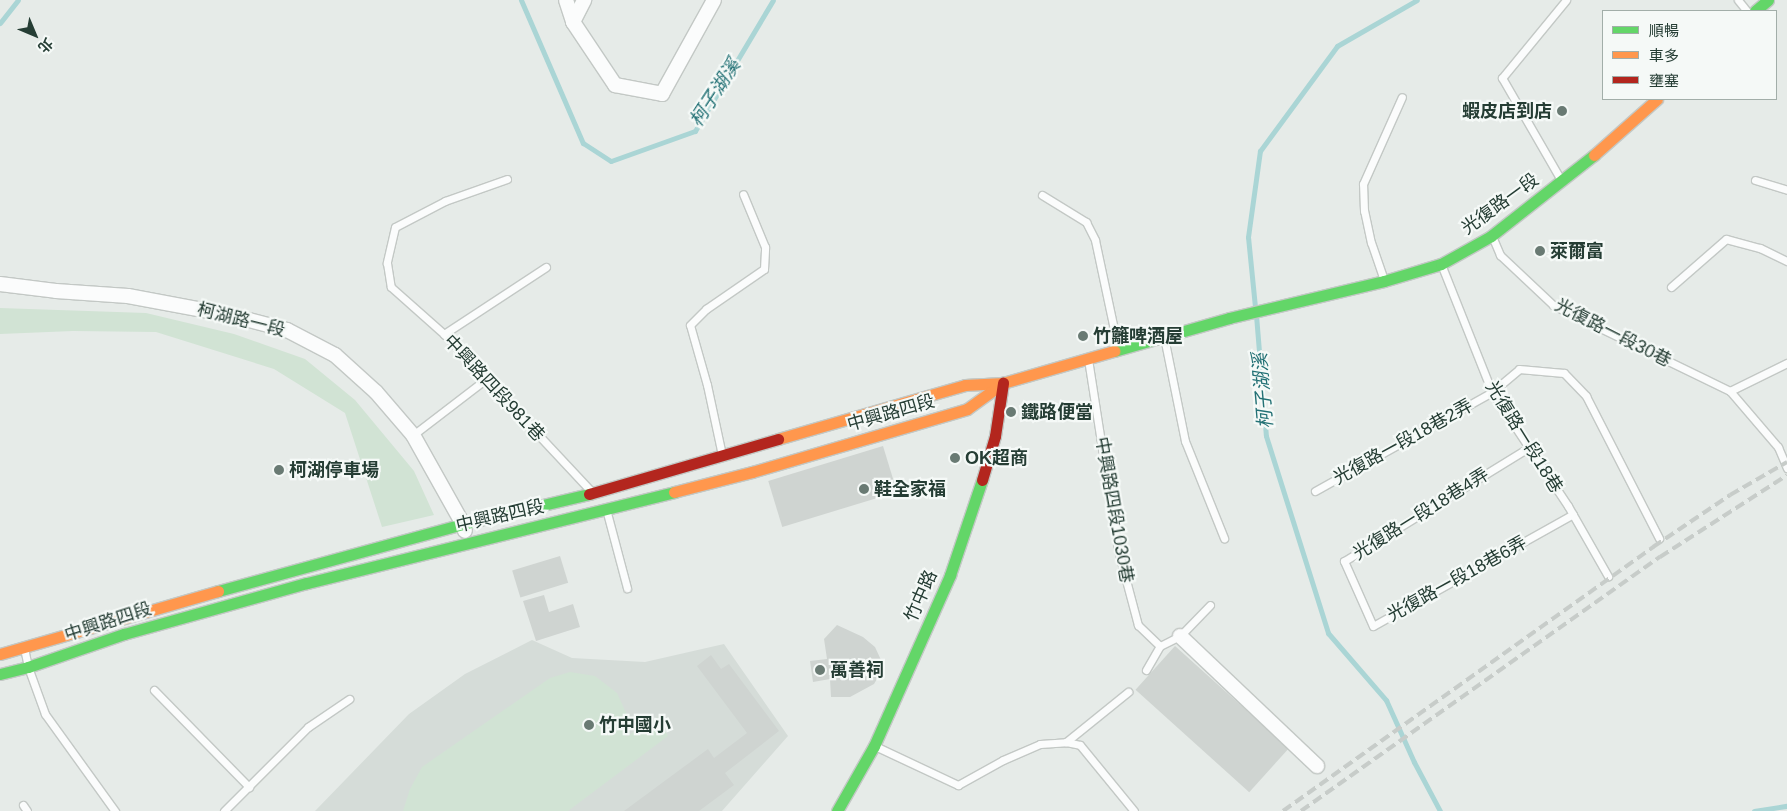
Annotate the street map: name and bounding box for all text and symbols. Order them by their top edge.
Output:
north arrow [10,10,60,60]
legend [1602,10,1777,100]
text: 順暢 [1649,22,1679,39]
text: 北 [35,35,56,56]
text: 車多 [1649,47,1679,64]
water label: 柯子湖溪 [685,55,745,131]
text: 壅塞 [1649,72,1679,89]
place label: 蝦皮店到店 [1462,100,1552,122]
marker: 蝦皮店到店 [1556,105,1568,117]
street label: 光復路一段 [1457,169,1543,239]
place label: 萊爾富 [1550,240,1604,262]
marker: 萊爾富 [1534,245,1546,257]
street label: 光復路一段30巷 [1551,294,1675,372]
street label: 柯湖路一段 [195,299,287,341]
place label: 竹籬啤酒屋 [1093,325,1183,347]
street label: 中興路四段981巷 [439,330,549,446]
marker: 竹籬啤酒屋 [1077,330,1089,342]
water label: 柯子湖溪 [1248,352,1278,430]
street label: 光復路一段18巷 [1481,377,1567,497]
street label: 中興路四段 [845,390,937,436]
street label: 光復路一段18巷2弄 [1330,395,1476,489]
place label: 鐵路便當 [1021,401,1093,423]
marker: 鐵路便當 [1005,406,1017,418]
street label: 中興路四段1030巷 [1091,435,1137,585]
place label: OK超商 [965,447,1028,469]
marker: OK超商 [949,452,961,464]
place label: 柯湖停車場 [289,459,379,481]
street label: 光復路一段18巷4弄 [1349,463,1493,565]
marker: 柯湖停車場 [273,464,285,476]
place label: 鞋全家福 [874,478,946,500]
marker: 鞋全家福 [858,483,870,495]
street label: 中興路四段 [454,495,546,537]
street label: 光復路一段18巷6弄 [1384,532,1530,626]
street label: 竹中路 [900,567,942,625]
street label: 中興路四段 [62,598,154,646]
place label: 萬善祠 [830,659,884,681]
marker: 萬善祠 [814,664,826,676]
place label: 竹中國小 [599,714,671,736]
marker: 竹中國小 [583,719,595,731]

